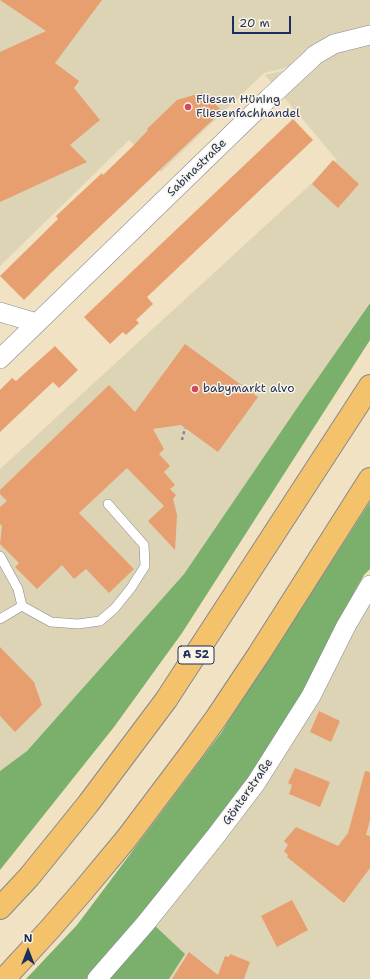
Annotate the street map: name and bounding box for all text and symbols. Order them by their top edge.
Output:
scale bar [234,8,293,34]
text: 20 m [239,15,270,31]
place label: Fliesen Hüning Fliesenfachhandel [196,93,300,121]
marker: Fliesen Hüning Fliesenfachhandel [183,102,193,112]
street label: Sabinastraße [164,136,230,200]
place label: babymarkt alvo [203,382,294,396]
marker: babymarkt alvo [190,384,200,394]
road number: A 52 [178,646,214,664]
street label: Gönterstraße [220,756,276,828]
north arrow [8,931,48,971]
text: N [24,931,32,946]

